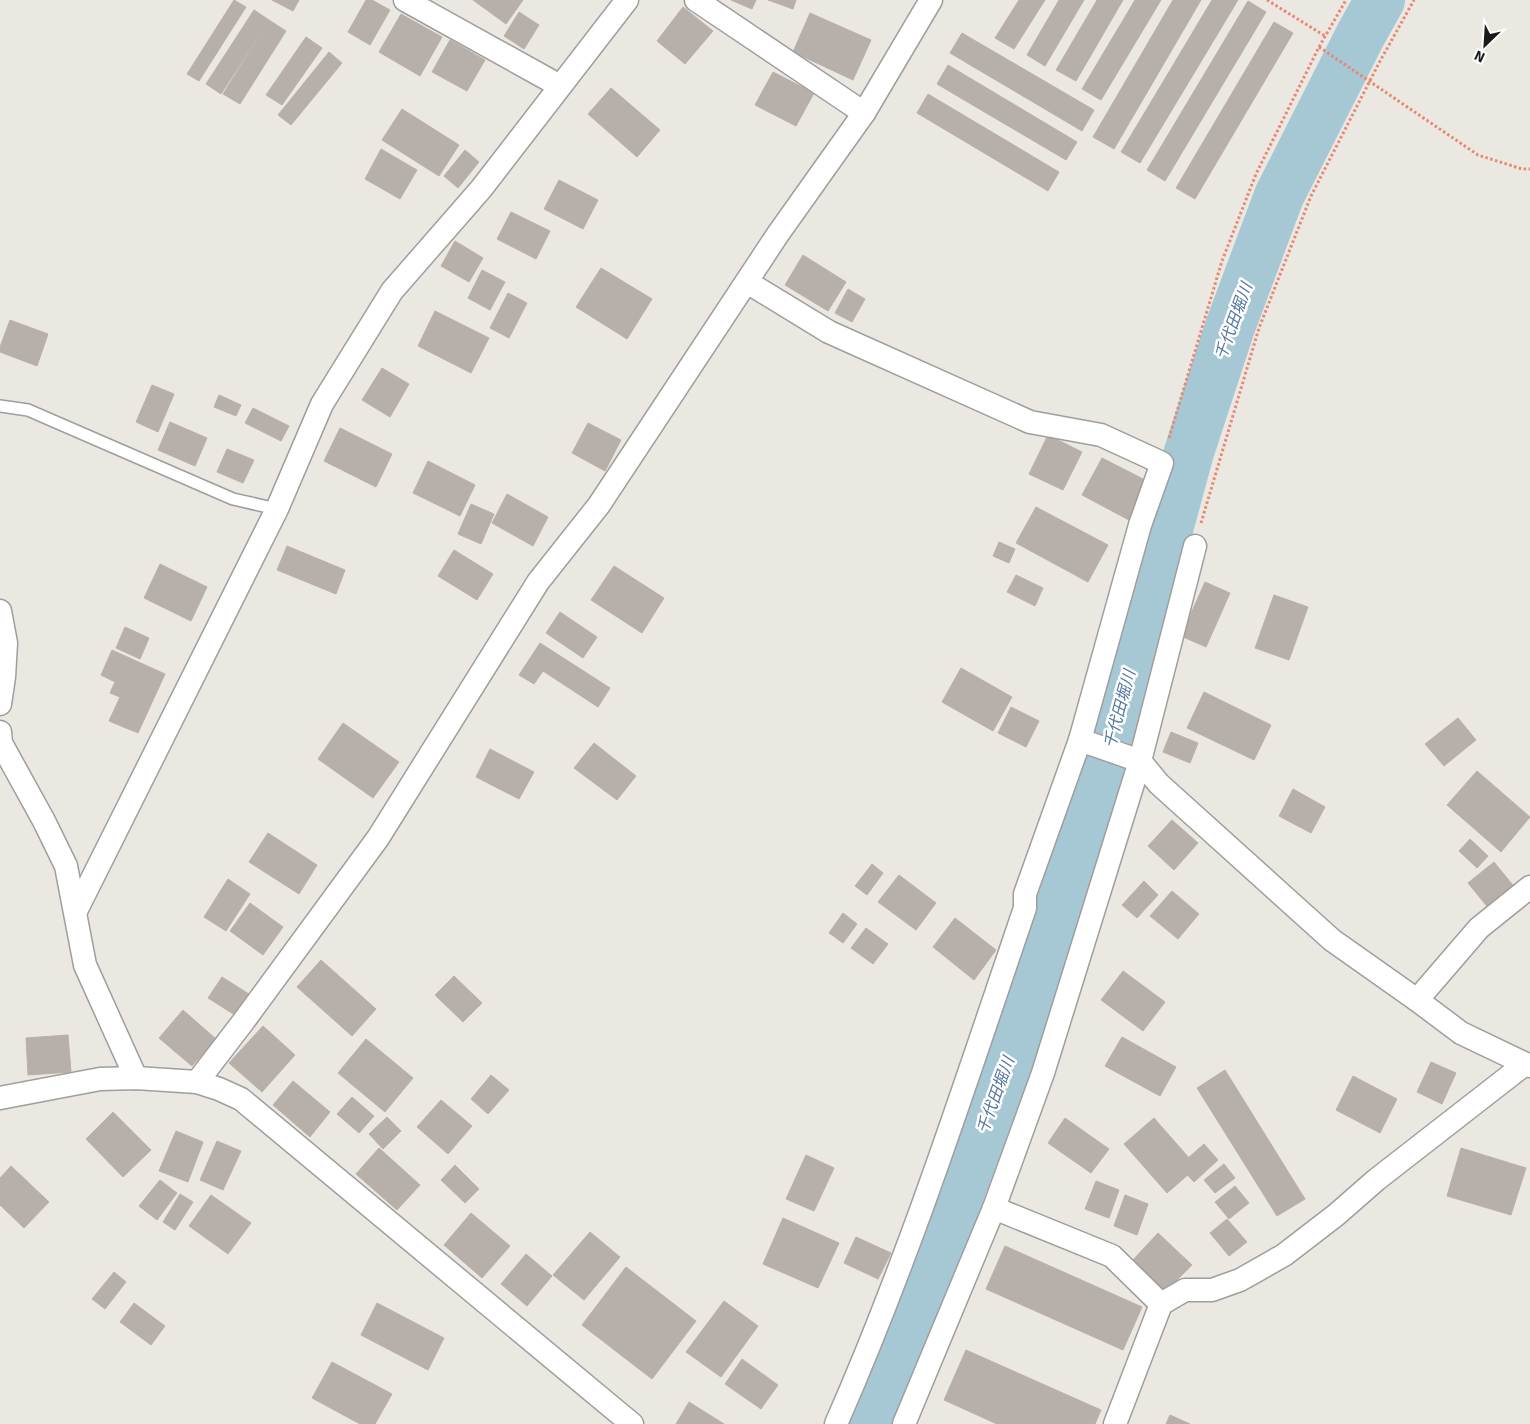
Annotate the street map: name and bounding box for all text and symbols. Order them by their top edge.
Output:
north arrow [1460,20,1510,70]
text: N [1472,47,1488,66]
water label: 千代田堀川 [1211,278,1258,362]
water label: 千代田堀川 [1100,666,1140,750]
water label: 千代田堀川 [973,1052,1020,1136]

